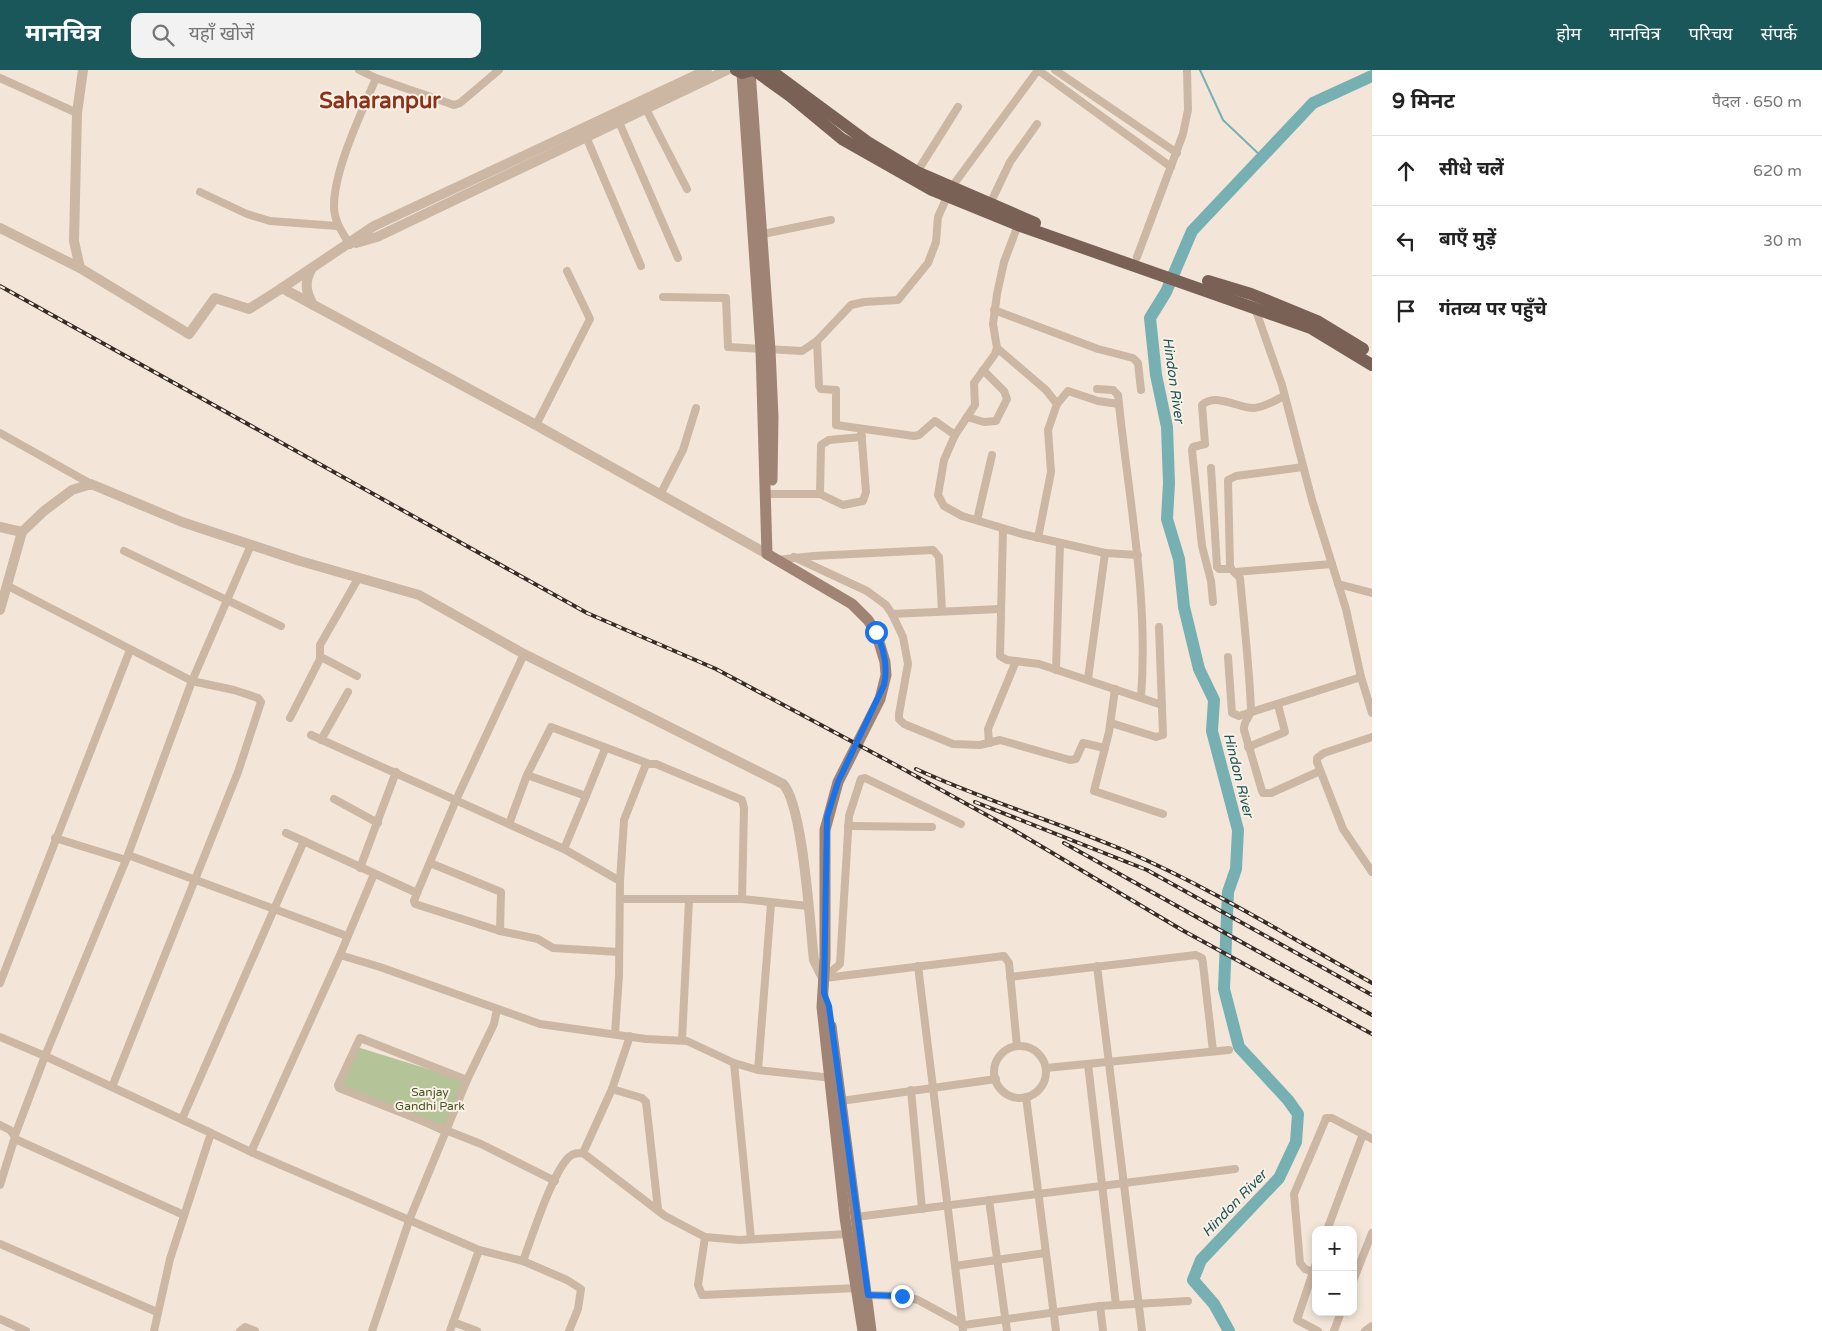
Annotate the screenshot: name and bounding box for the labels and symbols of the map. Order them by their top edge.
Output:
district label: Saharanpur [319,88,441,114]
water label: Hindon River [1159,336,1188,425]
route start [865,621,888,644]
water label: Hindon River [1220,731,1258,820]
park label: Sanjay Gandhi Park [395,1085,465,1113]
water label: Hindon River [1198,1165,1271,1240]
route end [891,1285,914,1308]

